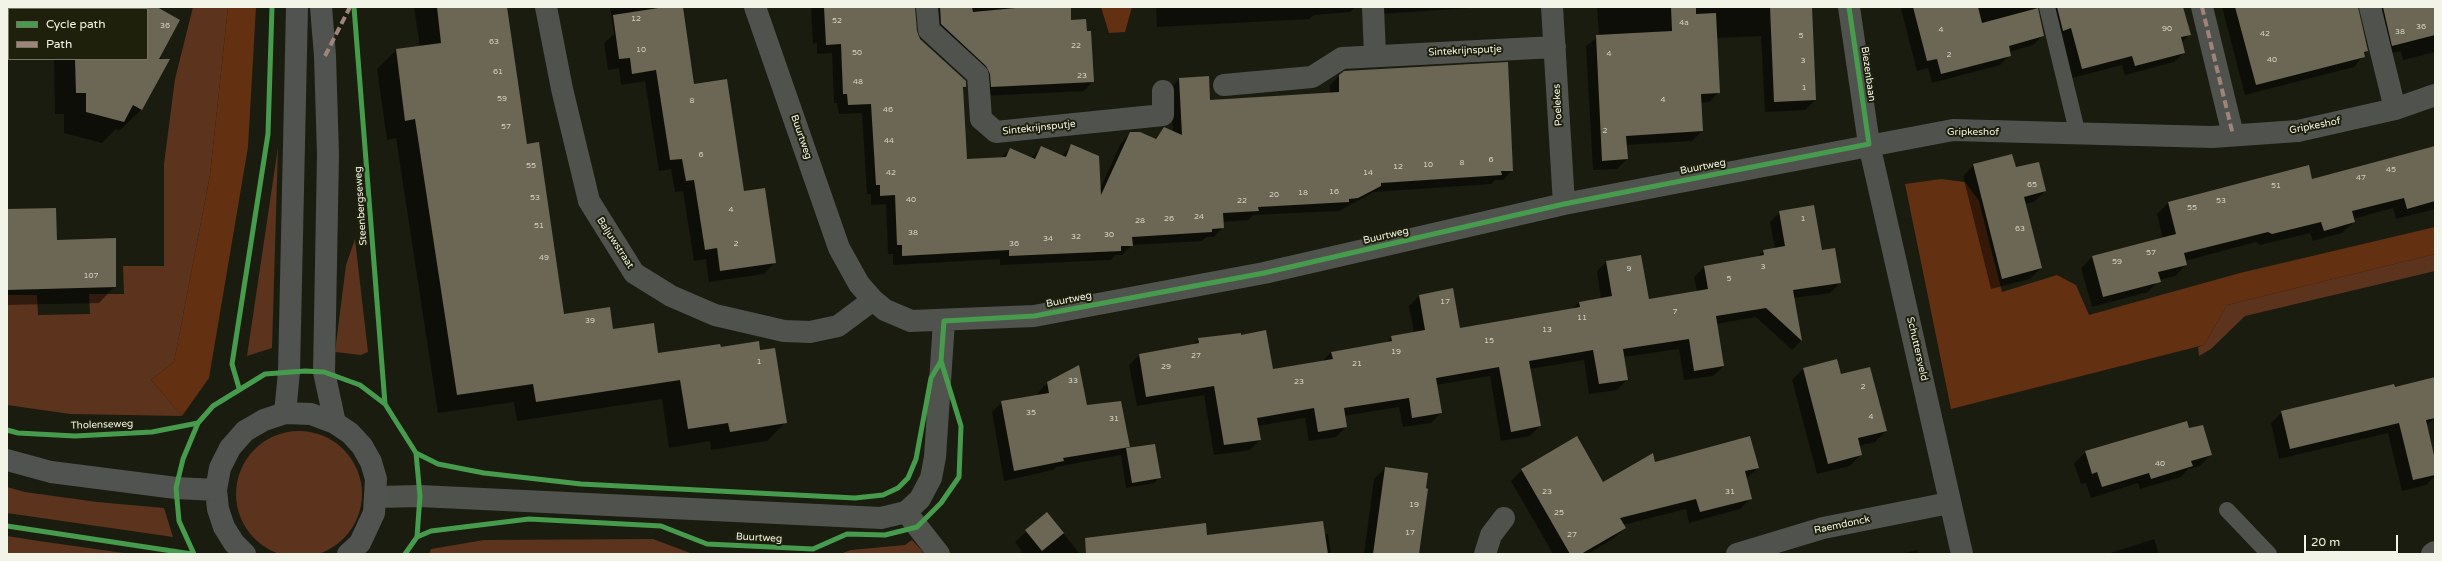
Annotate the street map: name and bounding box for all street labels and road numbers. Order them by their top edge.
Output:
street label: Sintekrijnsputje [1428,43,1502,59]
street label: Biezenbaan [1858,46,1878,102]
street label: Poelekes [1551,84,1565,126]
street label: Buurtweg [788,113,814,161]
street label: Gripkeshof [2288,115,2342,137]
street label: Sintekrijnsputje [1002,118,1076,138]
street label: Gripkeshof [1947,126,1999,138]
street label: Buurtweg [1679,157,1727,177]
street label: Steenbergseweg [352,166,370,246]
street label: Baljuwstraat [594,215,636,271]
street label: Buurtweg [1362,225,1410,247]
street label: Buurtweg [1045,290,1093,310]
street label: Schuttersveld [1904,316,1930,382]
street label: Tholenseweg [70,418,134,432]
street label: Raemdonck [1813,513,1871,537]
street label: Buurtweg [735,531,783,545]

